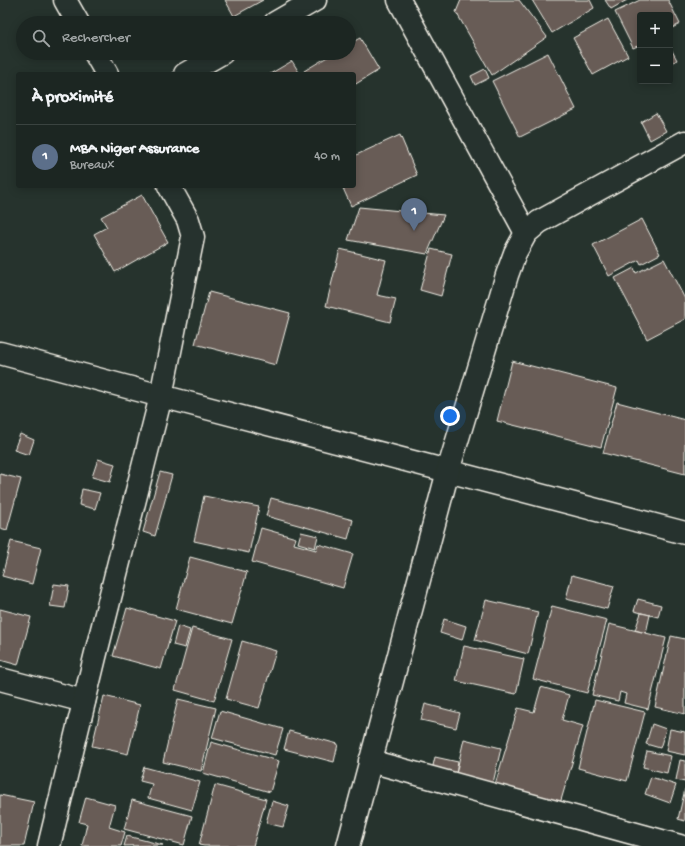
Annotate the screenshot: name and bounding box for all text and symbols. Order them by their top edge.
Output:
map controls [637,12,673,84]
button: + [637,12,673,48]
search box [16,16,356,60]
icon: search [30,27,52,49]
text: Rechercher [62,29,130,47]
button: − [637,48,673,84]
text: À proximité [32,88,113,108]
text: MBA Niger Assurance [70,140,199,158]
text: 1 [42,149,48,164]
text: 40 m [314,149,340,164]
text: Bureaux [70,158,114,173]
pin: 1 [401,198,427,231]
your location [440,406,460,426]

